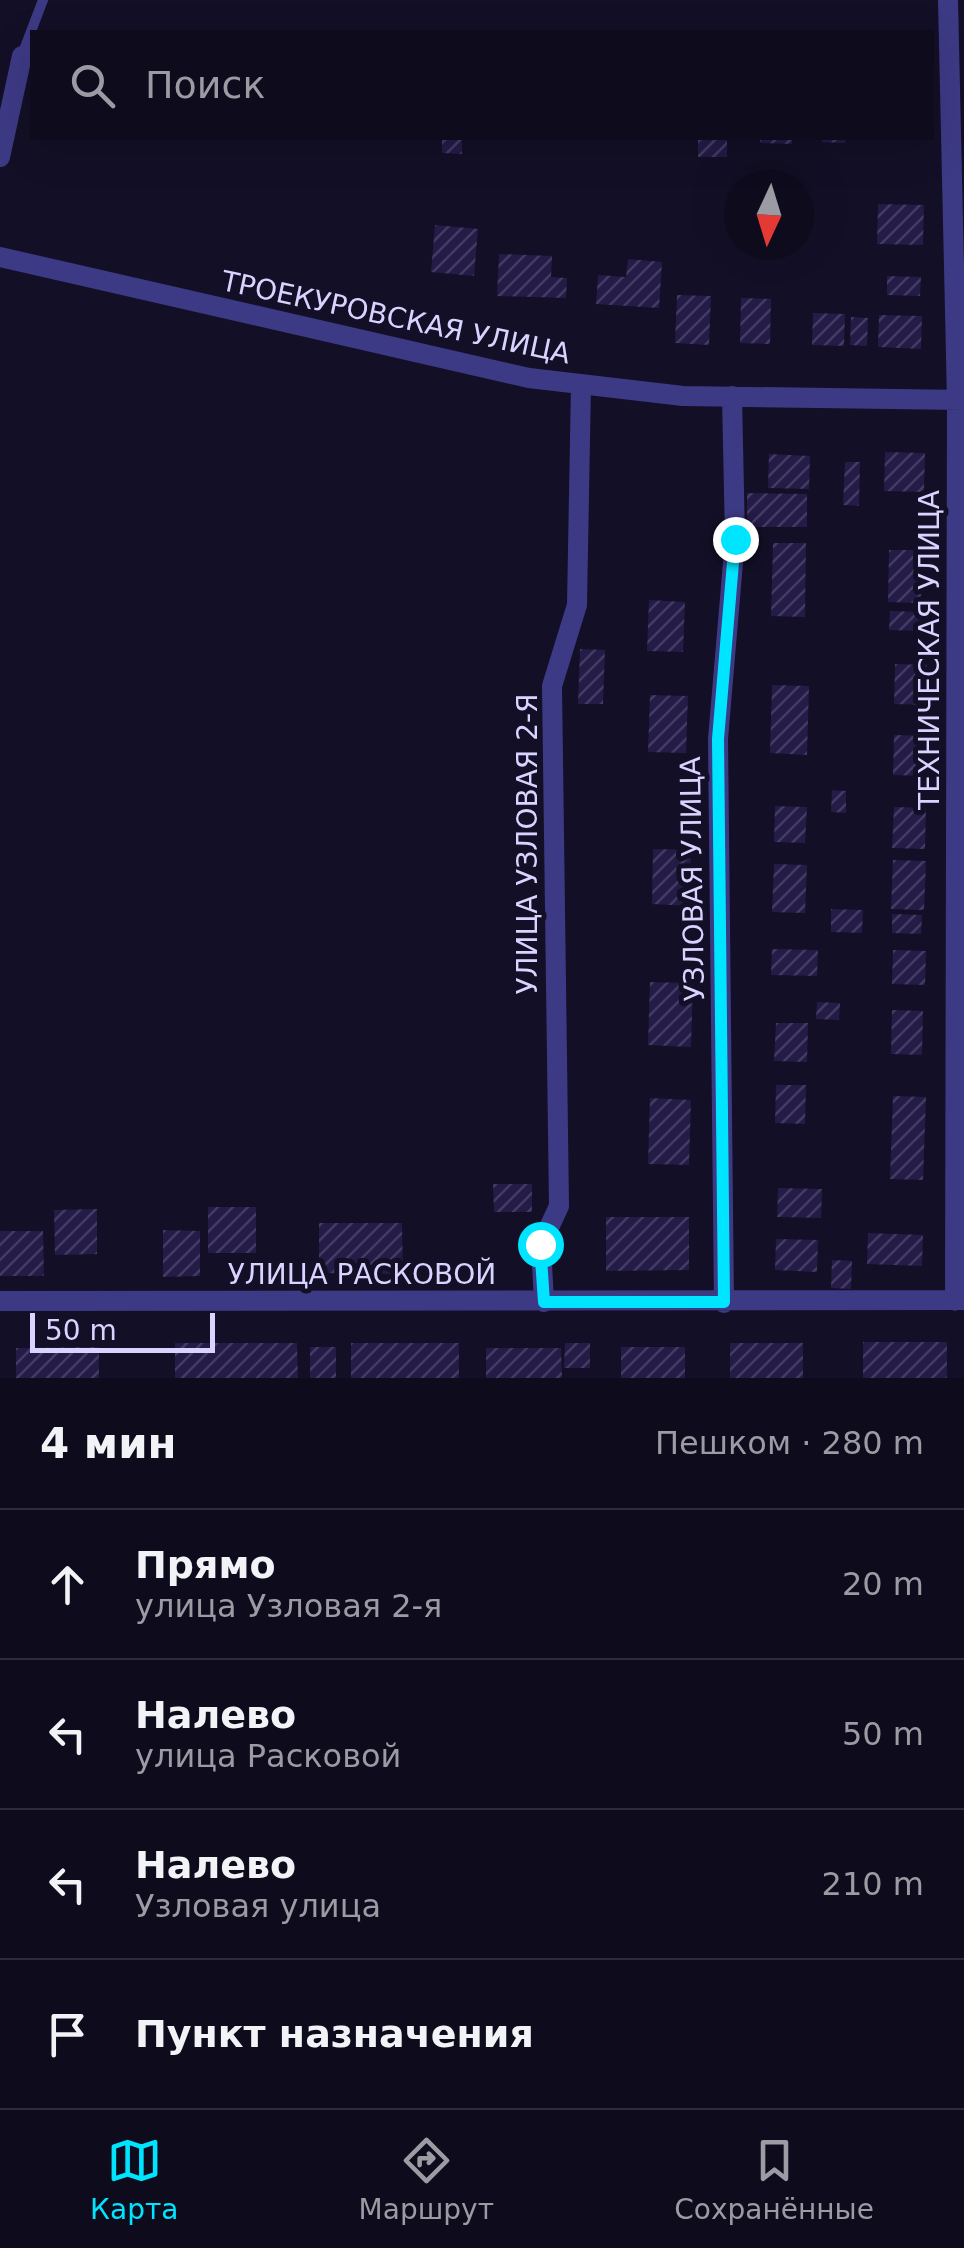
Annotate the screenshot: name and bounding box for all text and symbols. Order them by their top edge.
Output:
search box [30,30,934,140]
icon: search [65,58,120,113]
text: Поиск [145,63,265,107]
north arrow [724,170,814,260]
street label: ТРОЕКУРОВСКАЯ УЛИЦА [218,264,573,371]
street label: ТЕХНИЧЕСКАЯ УЛИЦА [913,490,946,811]
route end [713,517,759,563]
street label: УЛИЦА УЗЛОВАЯ 2-Я [511,693,544,995]
street label: УЗЛОВАЯ УЛИЦА [674,756,711,1002]
route start [518,1222,564,1268]
street label: УЛИЦА РАСКОВОЙ [228,1257,496,1291]
scale bar [30,1308,215,1352]
text: 50 m [45,1314,117,1347]
text: 4 мин [40,1419,177,1468]
text: Пешком · 280 m [655,1424,924,1462]
text: Прямо [135,1543,276,1587]
icon: ahead [40,1557,95,1612]
text: 20 m [842,1565,924,1603]
text: улица Узловая 2-я [135,1587,442,1625]
text: Налево [135,1693,296,1737]
icon: left [40,1707,95,1762]
text: 50 m [842,1715,924,1753]
text: улица Расковой [135,1737,401,1775]
text: Налево [135,1843,296,1887]
icon: left [40,1857,95,1912]
text: 210 m [822,1865,924,1903]
text: Узловая улица [135,1887,381,1925]
icon: arrive [40,2007,95,2062]
text: Пункт назначения [135,2012,534,2056]
tab: Карта [90,2133,178,2226]
tab: Маршрут [359,2133,494,2226]
tab: Сохранённые [674,2133,874,2226]

